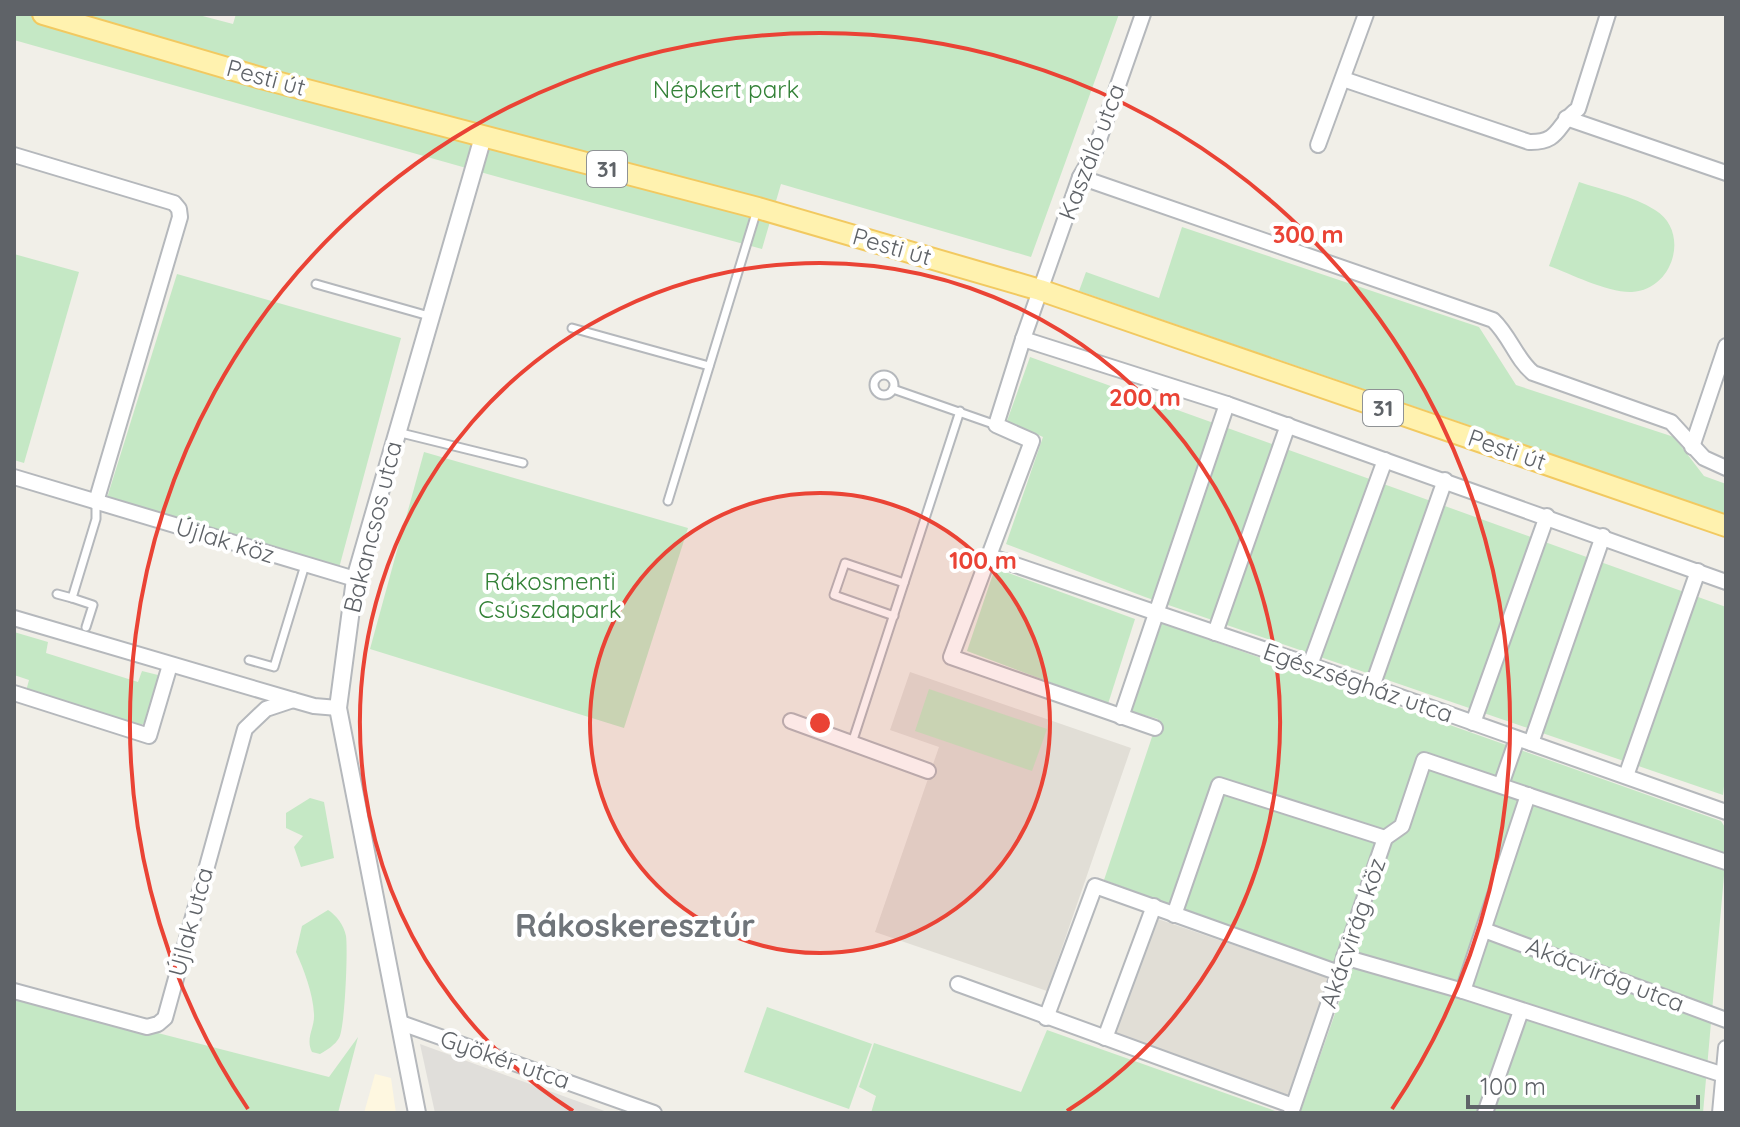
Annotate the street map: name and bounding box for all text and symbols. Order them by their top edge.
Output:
street label: Pesti út [223,52,309,102]
park label: Népkert park [653,74,799,104]
street label: Kaszáló utca [1051,79,1131,224]
road number: 31 [587,151,627,187]
text: 300 m [1272,219,1344,249]
street label: Pesti út [849,221,935,272]
text: 200 m [1109,382,1181,412]
road number: 31 [1363,390,1403,426]
street label: Pesti út [1464,422,1550,476]
street label: Bakancsos utca [336,438,408,616]
street label: Újlak köz [172,511,278,569]
text: 100 m [949,545,1017,575]
park label: Rákosmenti Csúszdapark [478,566,622,624]
street label: Egészségház utca [1259,636,1457,729]
centre of rings [806,709,834,737]
street label: Akácvirág köz [1312,854,1392,1012]
street label: Újlak utca [161,864,219,980]
district label: Rákoskeresztúr [515,905,755,945]
street label: Akácvirág utca [1522,930,1689,1018]
street label: Gyökér utca [437,1023,574,1095]
scale bar [1468,1059,1698,1109]
text: 100 m [1480,1071,1546,1101]

